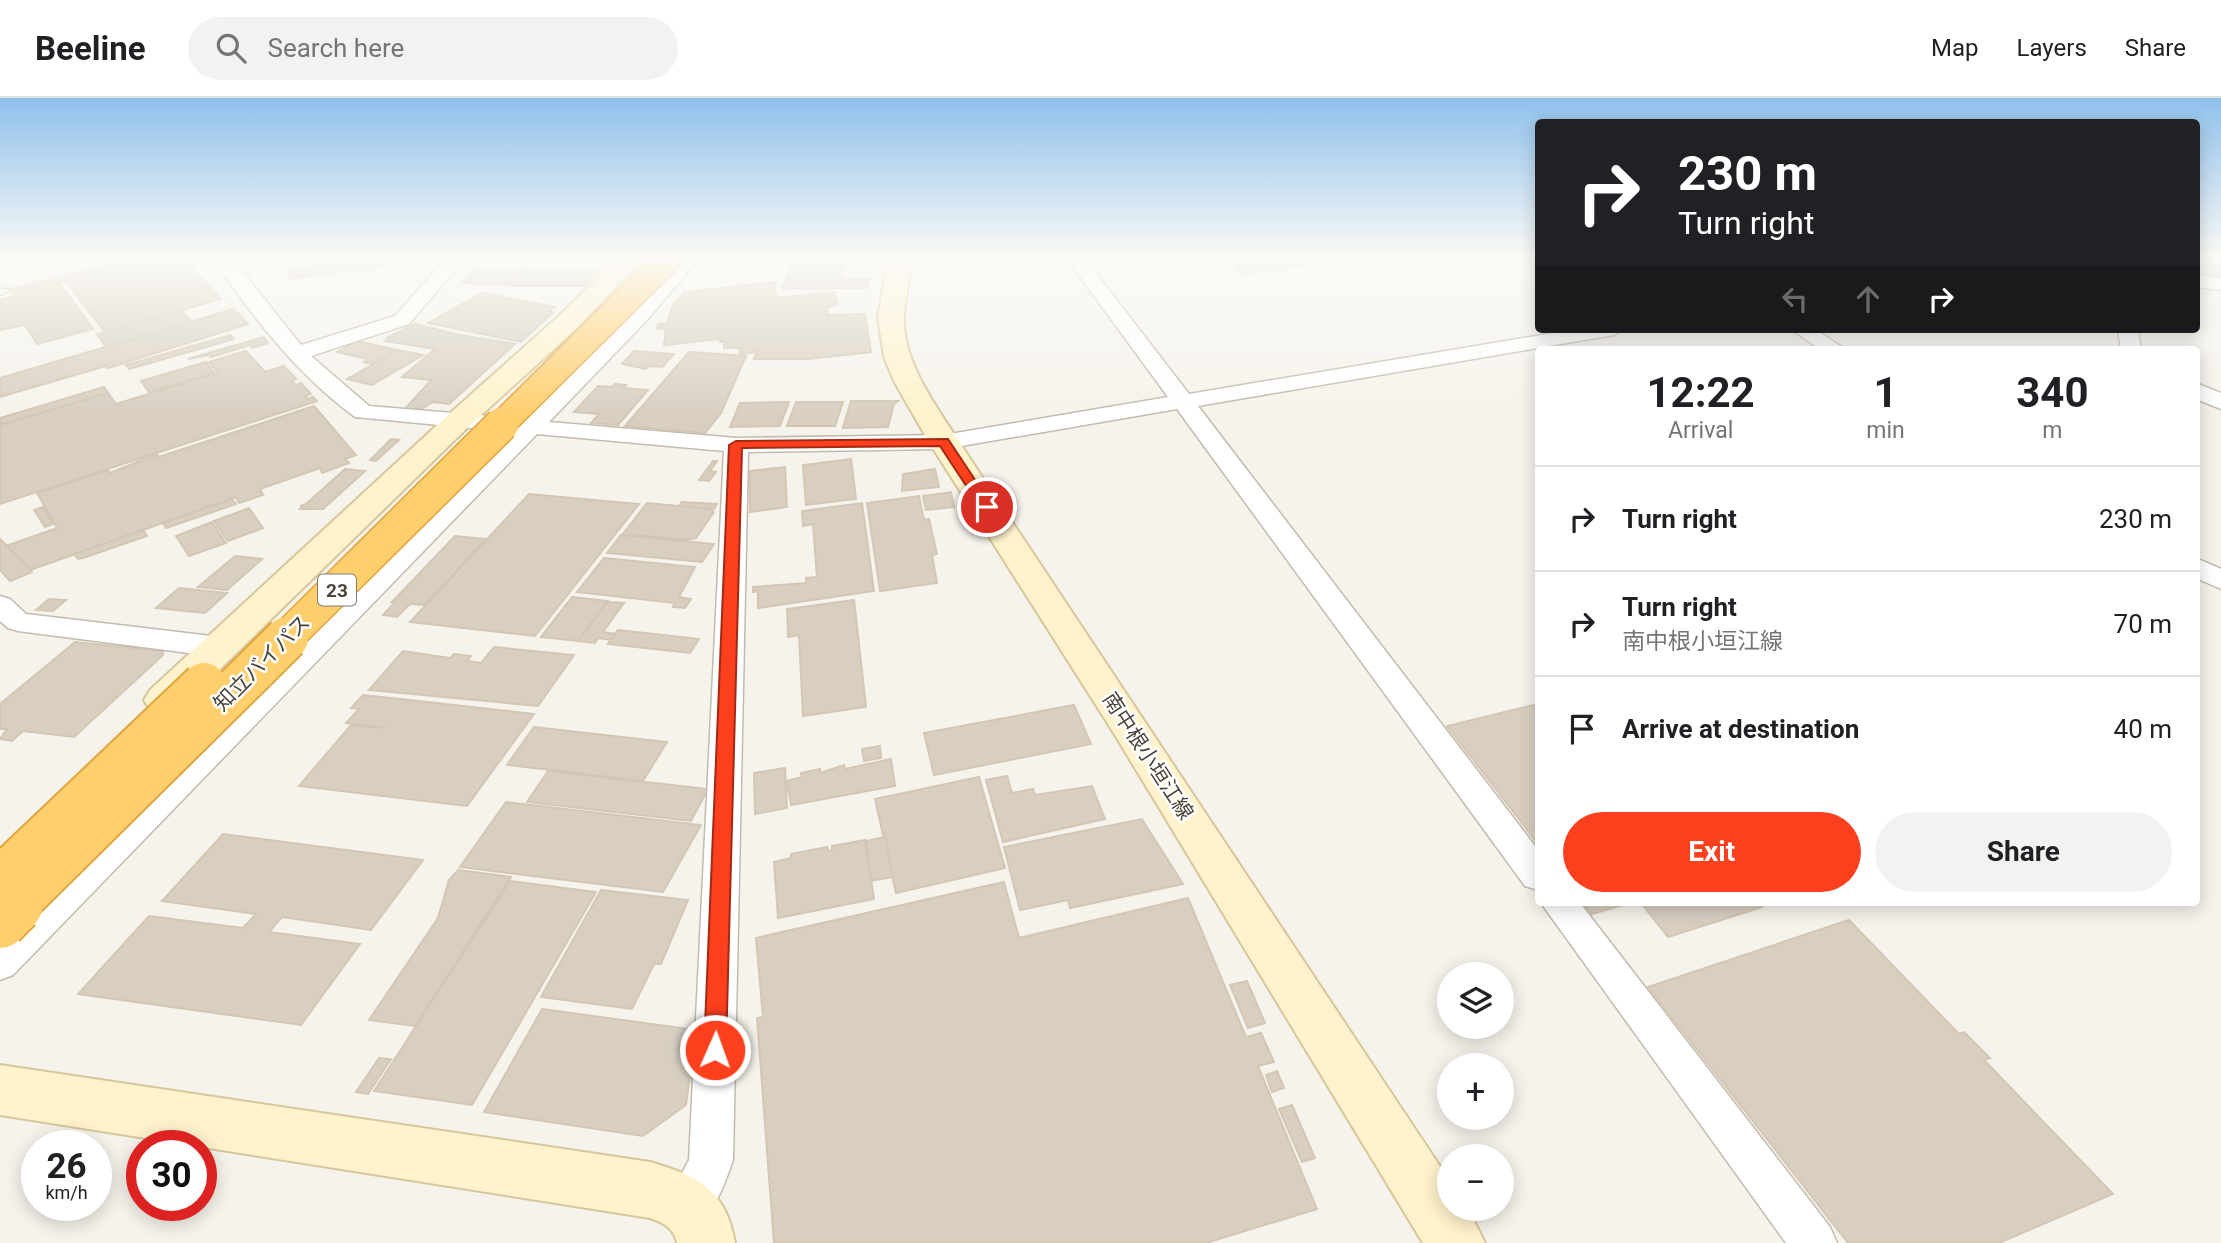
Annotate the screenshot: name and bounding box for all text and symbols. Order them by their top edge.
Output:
search box [188,17,678,80]
text: Beeline [35,29,146,68]
icon: search [212,29,250,67]
text: Search here [268,33,404,63]
text: Map [1931,34,1979,62]
text: Layers [2017,34,2087,62]
text: Share [2125,34,2186,62]
text: 230 m [1678,145,1817,202]
icon: right [1563,147,1654,238]
text: Turn right [1678,204,1814,242]
icon: left [1776,280,1814,318]
icon: ahead [1849,280,1887,318]
icon: right [1922,280,1960,318]
text: 12:22 [1647,368,1755,417]
text: 1 [1873,368,1898,417]
text: 340 [2016,368,2089,417]
text: Arrival [1668,417,1733,444]
text: min [1866,417,1905,444]
text: m [2042,417,2062,444]
pin [957,477,1017,537]
icon: arrive [968,488,1006,526]
icon: right [1563,500,1601,538]
text: Turn right [1622,504,1737,534]
text: 230 m [2099,504,2172,534]
road number: 23 [318,575,356,606]
text: Turn right [1622,592,1737,622]
icon: right [1563,605,1601,643]
text: 70 m [2114,609,2172,639]
street label: 知立バイパス [209,610,315,716]
text: 南中根小垣江線 [1622,628,1783,655]
street label: 南中根小垣江線 [1098,688,1198,824]
icon: arrive [1563,710,1601,748]
text: Arrive at destination [1622,714,1859,744]
text: 40 m [2114,714,2172,744]
button: Exit [1563,812,1861,892]
button: Share [1875,812,2172,892]
map controls [1437,962,1514,1221]
button: layers [1437,962,1514,1039]
position arrow [678,1013,752,1087]
button: + [1437,1053,1514,1130]
speed limit sign: 30 [126,1130,217,1221]
button: − [1437,1144,1514,1221]
text: 26 [46,1146,87,1187]
text: km/h [45,1182,88,1203]

